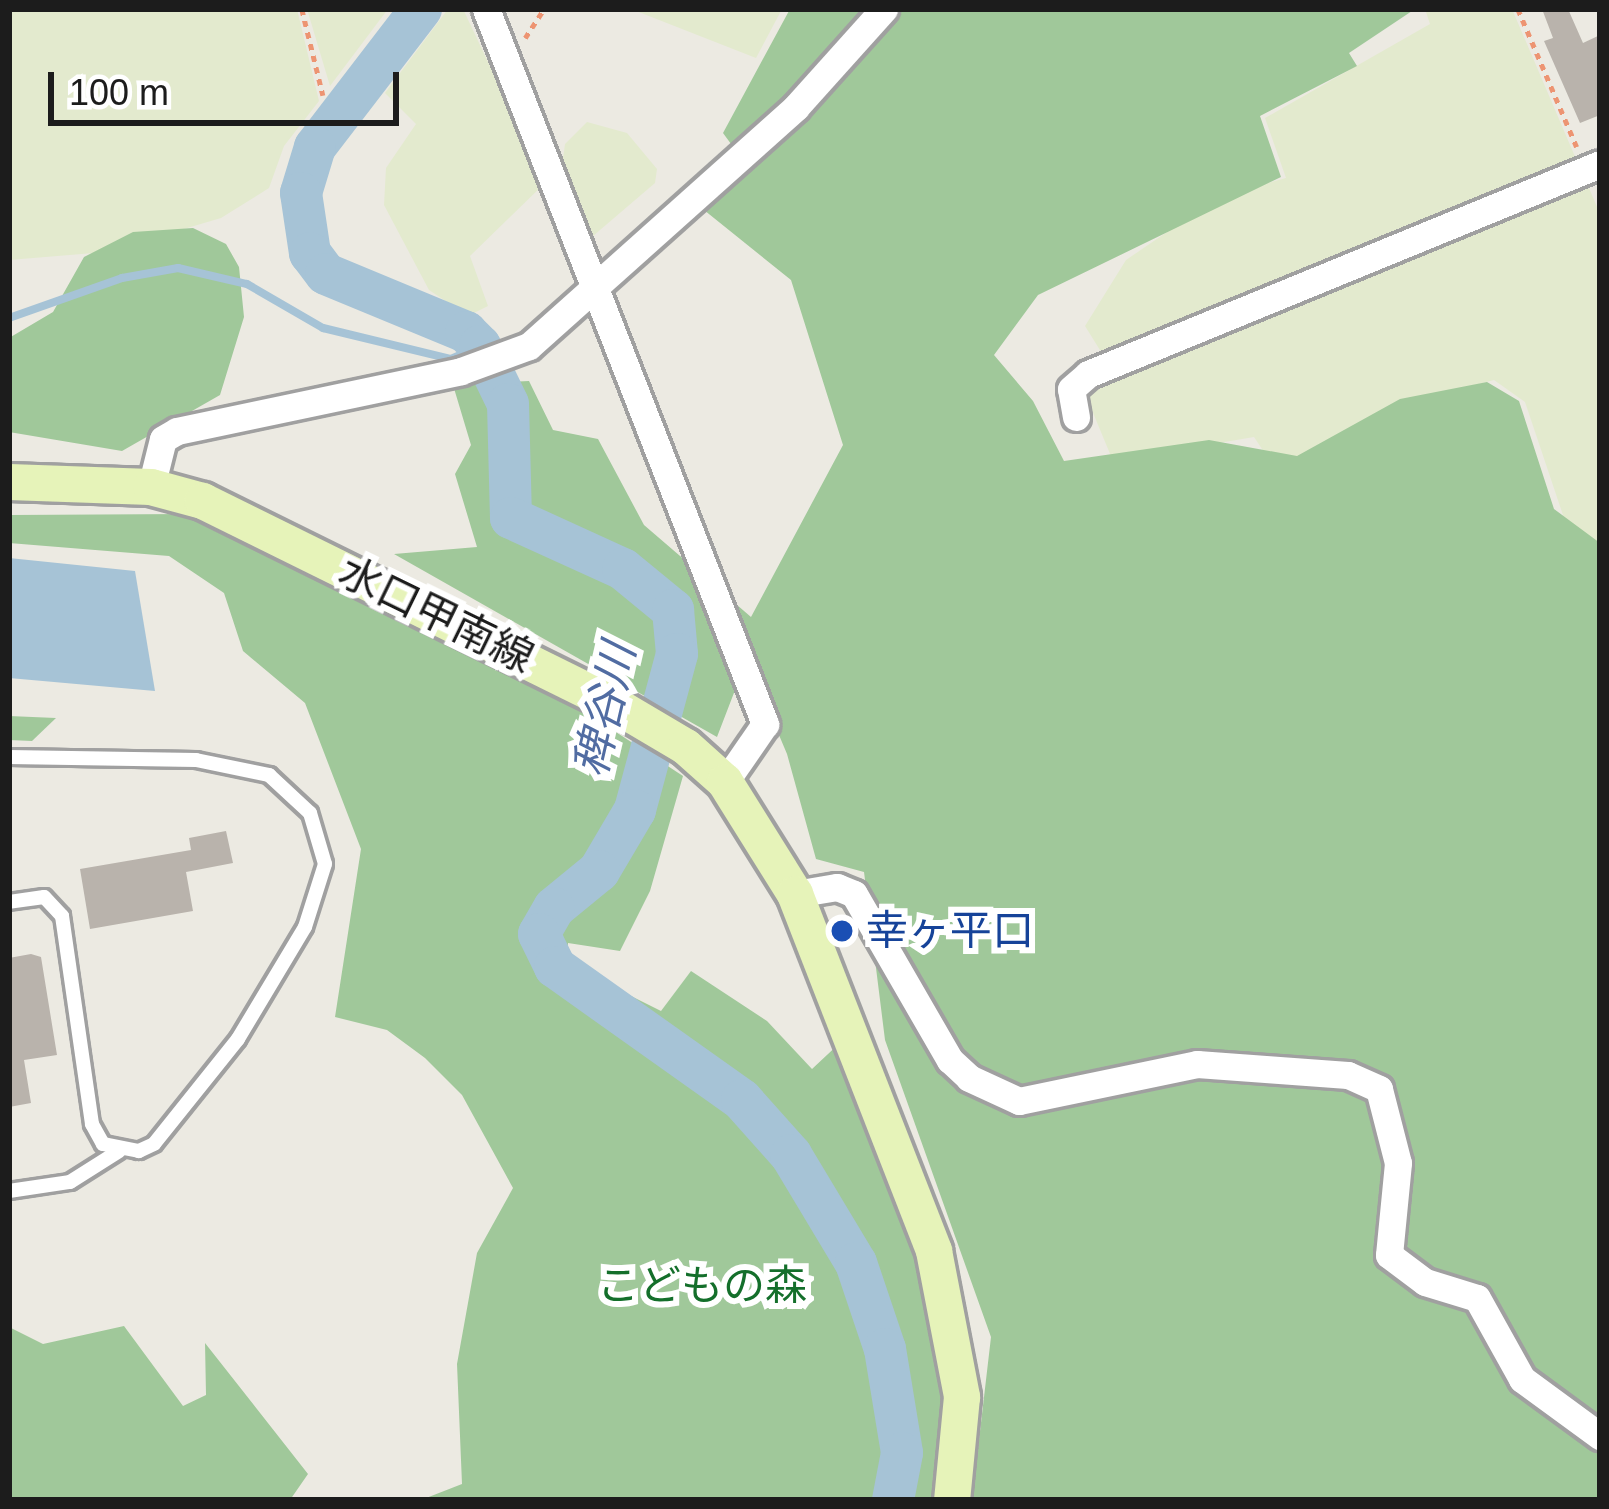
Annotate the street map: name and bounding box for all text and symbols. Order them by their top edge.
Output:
scale bar [54,48,405,122]
text: 100 m [69,72,169,113]
street label: 水口甲南線 [331,546,541,684]
water label: 稗谷川 [564,638,646,782]
place label: 幸ヶ平口 [866,906,1034,956]
marker: 幸ヶ平口 [829,918,855,944]
park label: こどもの森 [597,1261,807,1311]

